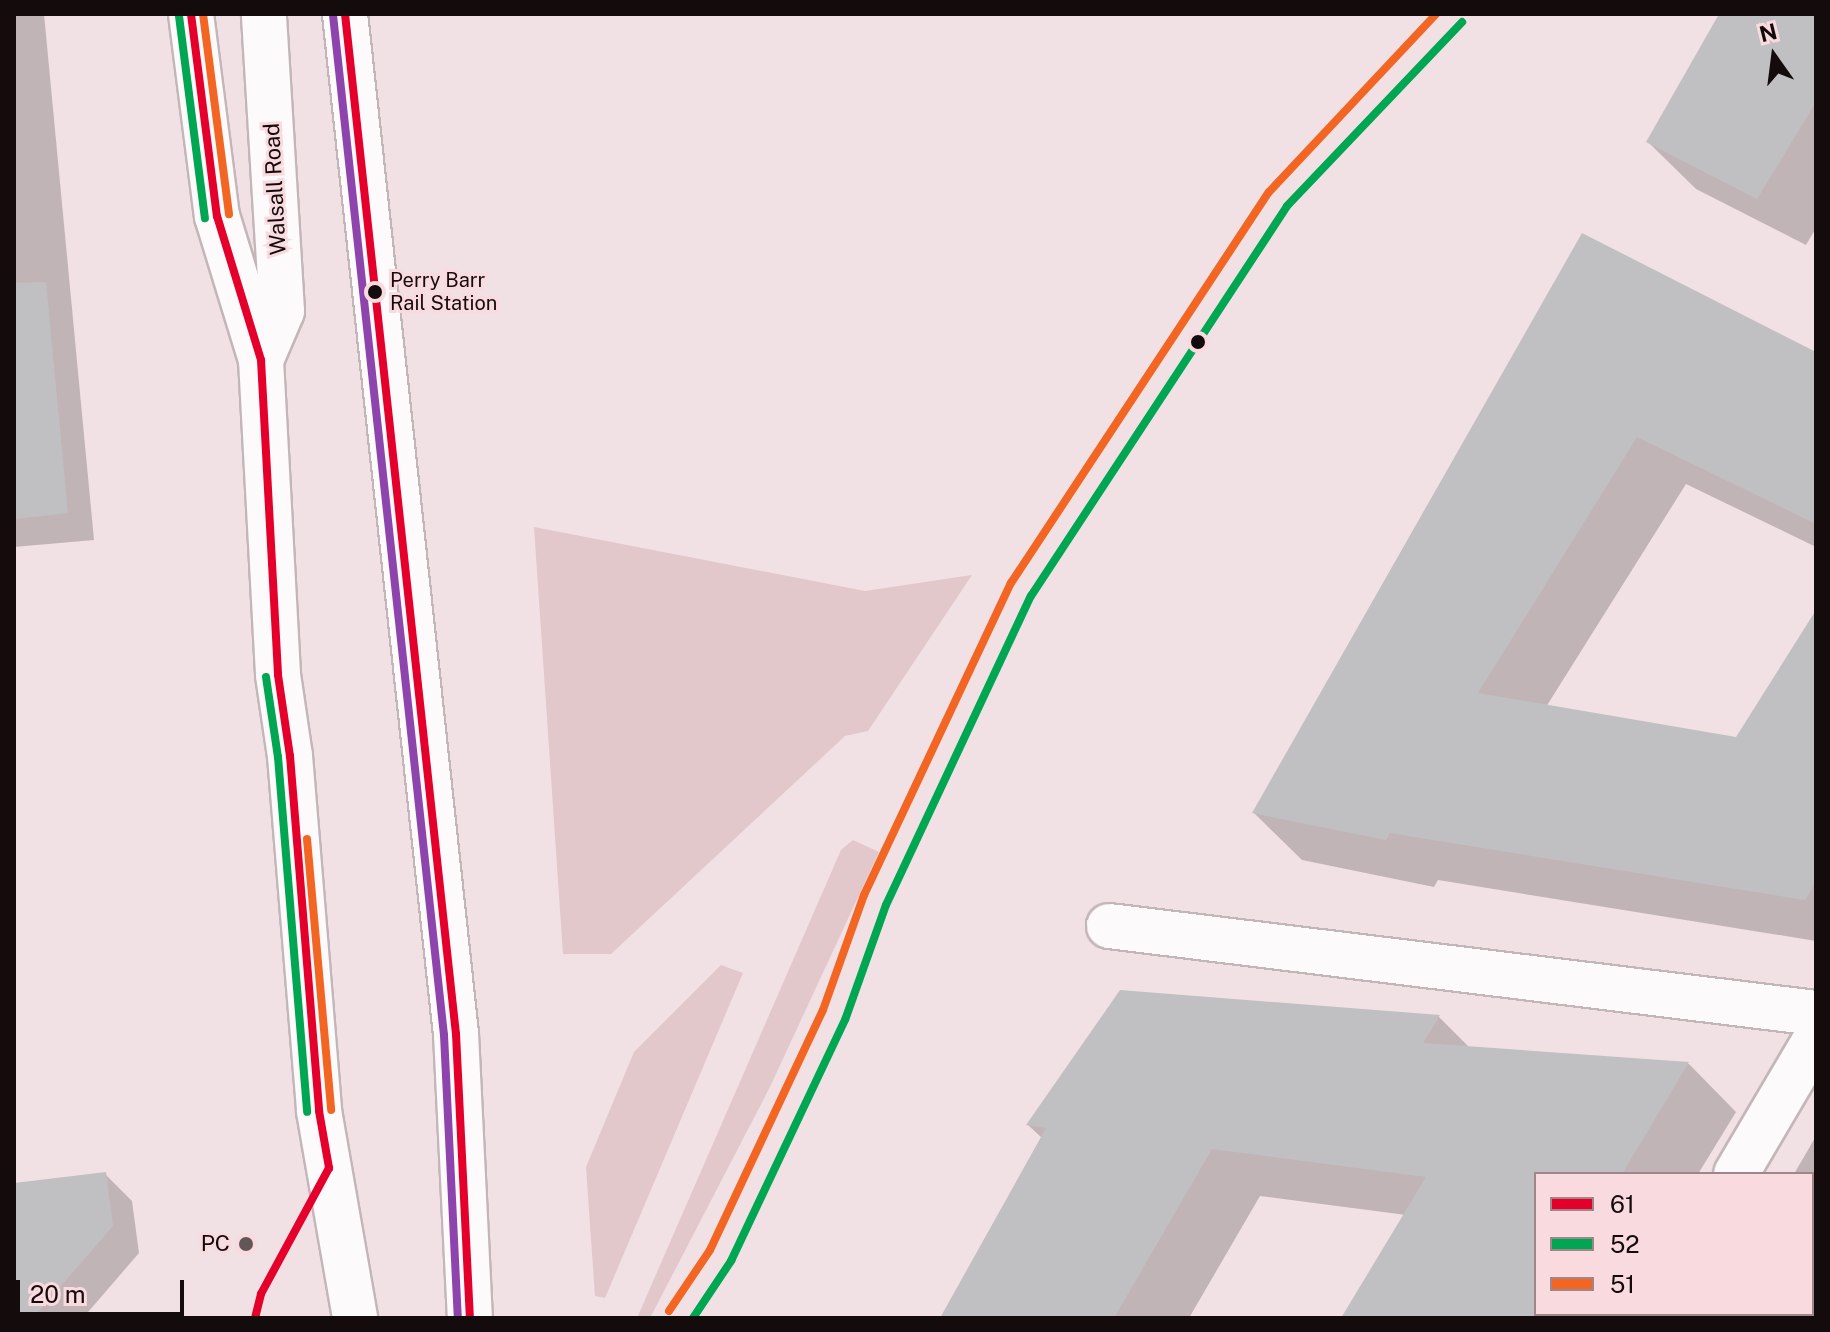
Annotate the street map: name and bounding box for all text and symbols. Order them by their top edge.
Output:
north arrow [1734,16,1814,96]
text: N [1757,18,1780,47]
street label: Walsall Road [258,122,292,256]
place label: Perry Barr Rail Station [390,268,497,315]
marker: Perry Barr Rail Station [367,284,383,300]
unlabelled marker [1190,334,1206,350]
legend [1534,1172,1814,1316]
text: 61 [1610,1190,1635,1218]
text: 52 [1610,1230,1640,1258]
place label: PC [201,1231,230,1257]
marker: PC [237,1235,255,1253]
scale bar [20,1264,188,1314]
text: 51 [1610,1270,1635,1298]
text: 20 m [30,1280,86,1308]

